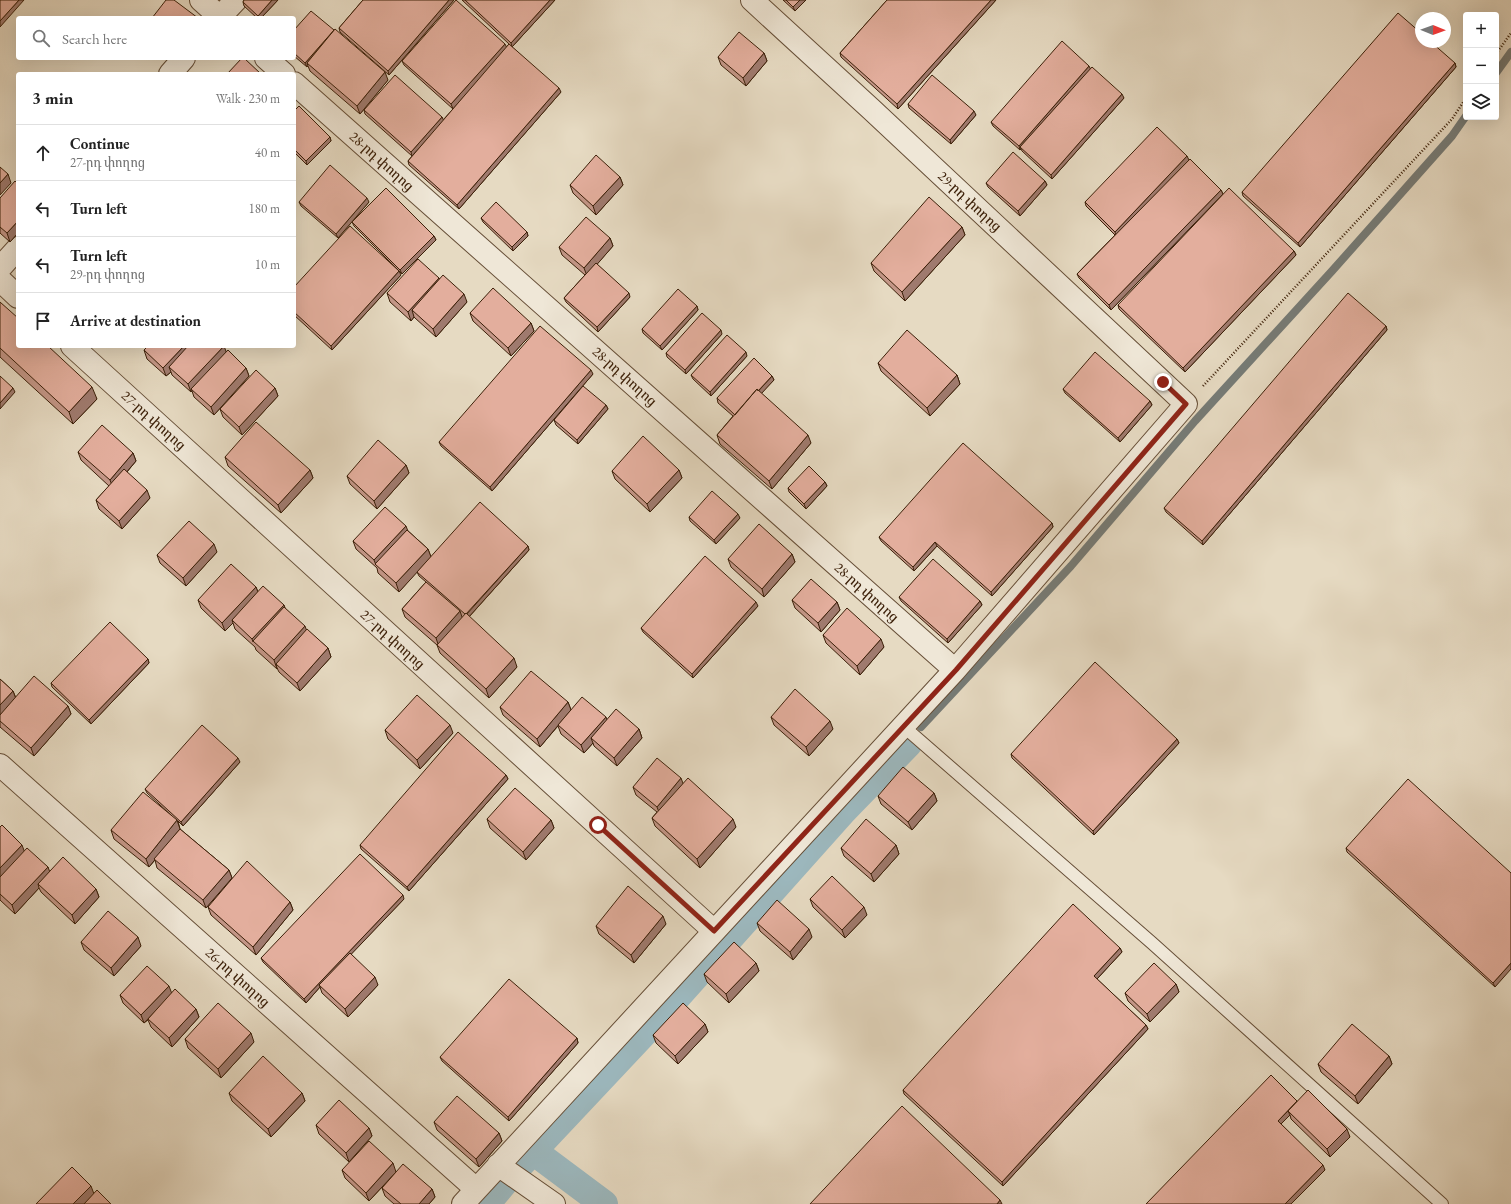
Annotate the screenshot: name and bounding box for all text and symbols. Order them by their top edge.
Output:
north arrow [1415,12,1451,48]
map controls [1463,12,1499,120]
button: + [1463,12,1499,48]
search box [16,16,296,60]
icon: search [30,27,52,49]
text: Search here [62,29,127,48]
button: − [1463,48,1499,84]
button: layers [1463,84,1499,120]
text: 3 min [32,87,73,109]
text: Walk · 230 m [216,90,280,107]
street label: 28-րդ փողոց [346,127,418,195]
text: Continue [70,134,130,153]
icon: ahead [32,142,54,164]
text: 40 m [255,144,280,161]
text: 27-րդ փողոց [70,154,145,171]
street label: 29-րդ փողոց [934,167,1006,235]
icon: left [32,198,54,220]
text: Turn left [70,199,127,218]
text: 180 m [249,200,280,217]
text: Turn left [70,246,127,265]
icon: left [32,254,54,276]
text: 10 m [255,256,280,273]
text: 29-րդ փողոց [70,266,145,283]
icon: arrive [32,310,54,332]
text: Arrive at destination [70,311,201,330]
street label: 28-րդ փողոց [589,342,661,410]
route end [1154,373,1172,391]
street label: 27-րդ փողոց [118,386,190,454]
street label: 28-րդ փողոց [831,558,903,626]
street label: 27-րդ փողոց [357,605,429,673]
route start [589,816,607,834]
street label: 26-րդ փողոց [202,943,274,1011]

